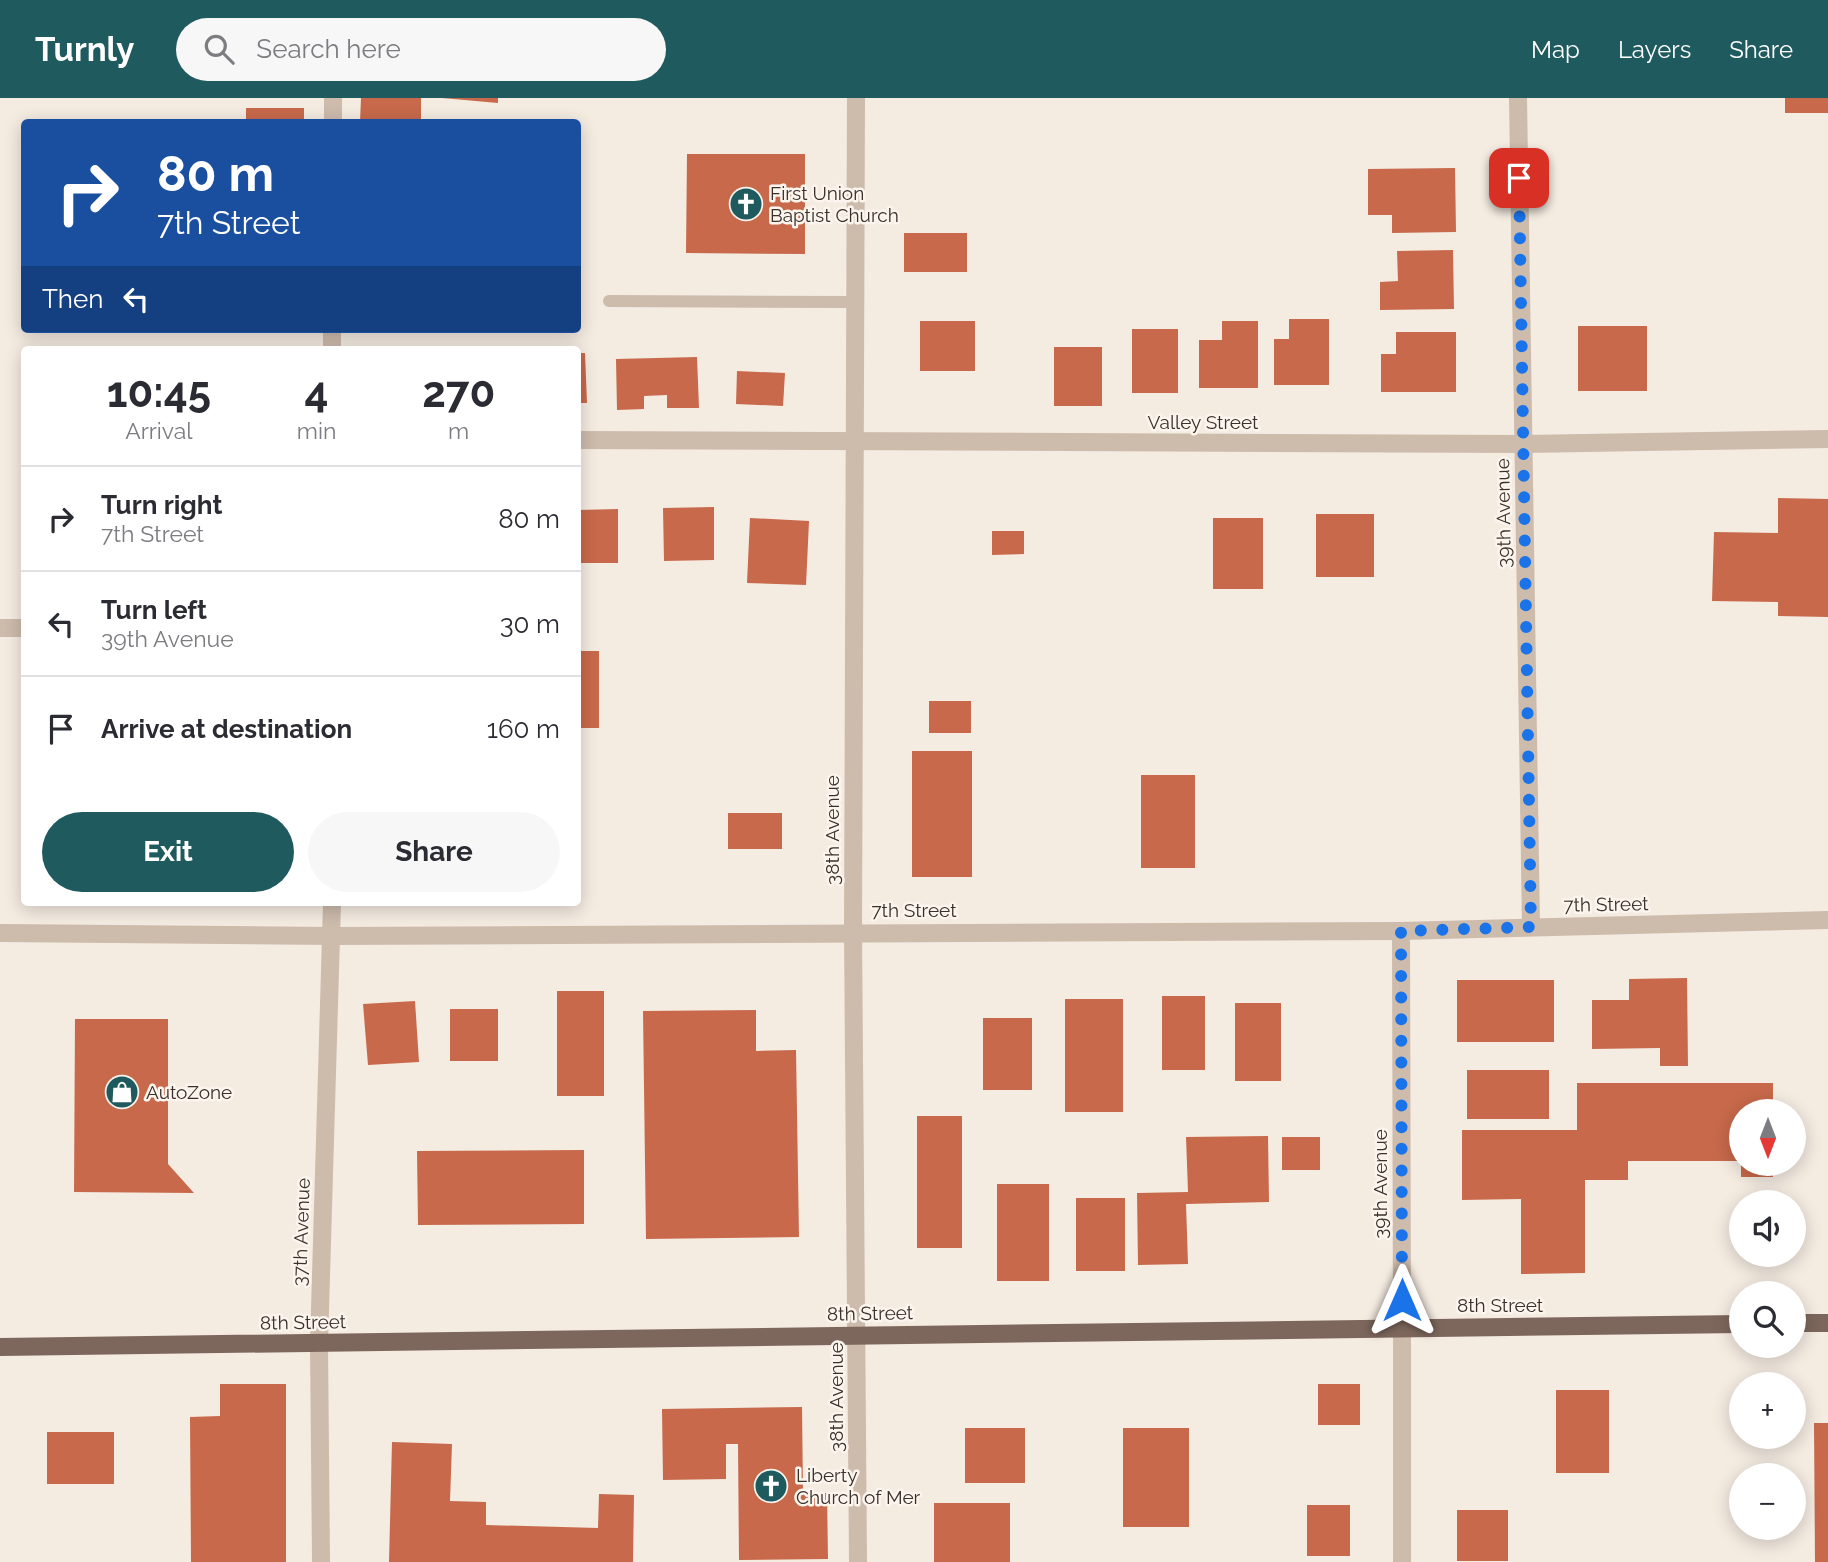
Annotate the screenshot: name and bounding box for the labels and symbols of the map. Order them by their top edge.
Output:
pin [1489,148,1549,208]
place label: First Union Baptist Church [770,182,899,226]
church icon: First Union Baptist Church [727,185,765,223]
street label: Valley Street [1148,411,1259,433]
street label: 39th Avenue [1491,458,1515,568]
street label: 38th Avenue [821,775,843,885]
street label: 7th Street [1563,892,1649,916]
street label: 7th Street [871,899,957,921]
shop icon: AutoZone [103,1073,141,1111]
place label: AutoZone [146,1081,232,1103]
north arrow [1729,1099,1806,1176]
street label: 39th Avenue [1369,1129,1391,1239]
street label: 37th Avenue [288,1177,314,1287]
position arrow [1365,1263,1439,1337]
street label: 8th Street [1457,1294,1544,1316]
street label: 8th Street [827,1301,914,1325]
street label: 8th Street [260,1310,347,1334]
street label: 38th Avenue [825,1342,847,1452]
place label: Liberty Church of Mer [796,1464,921,1508]
church icon: Liberty Church of Mer [752,1467,790,1505]

